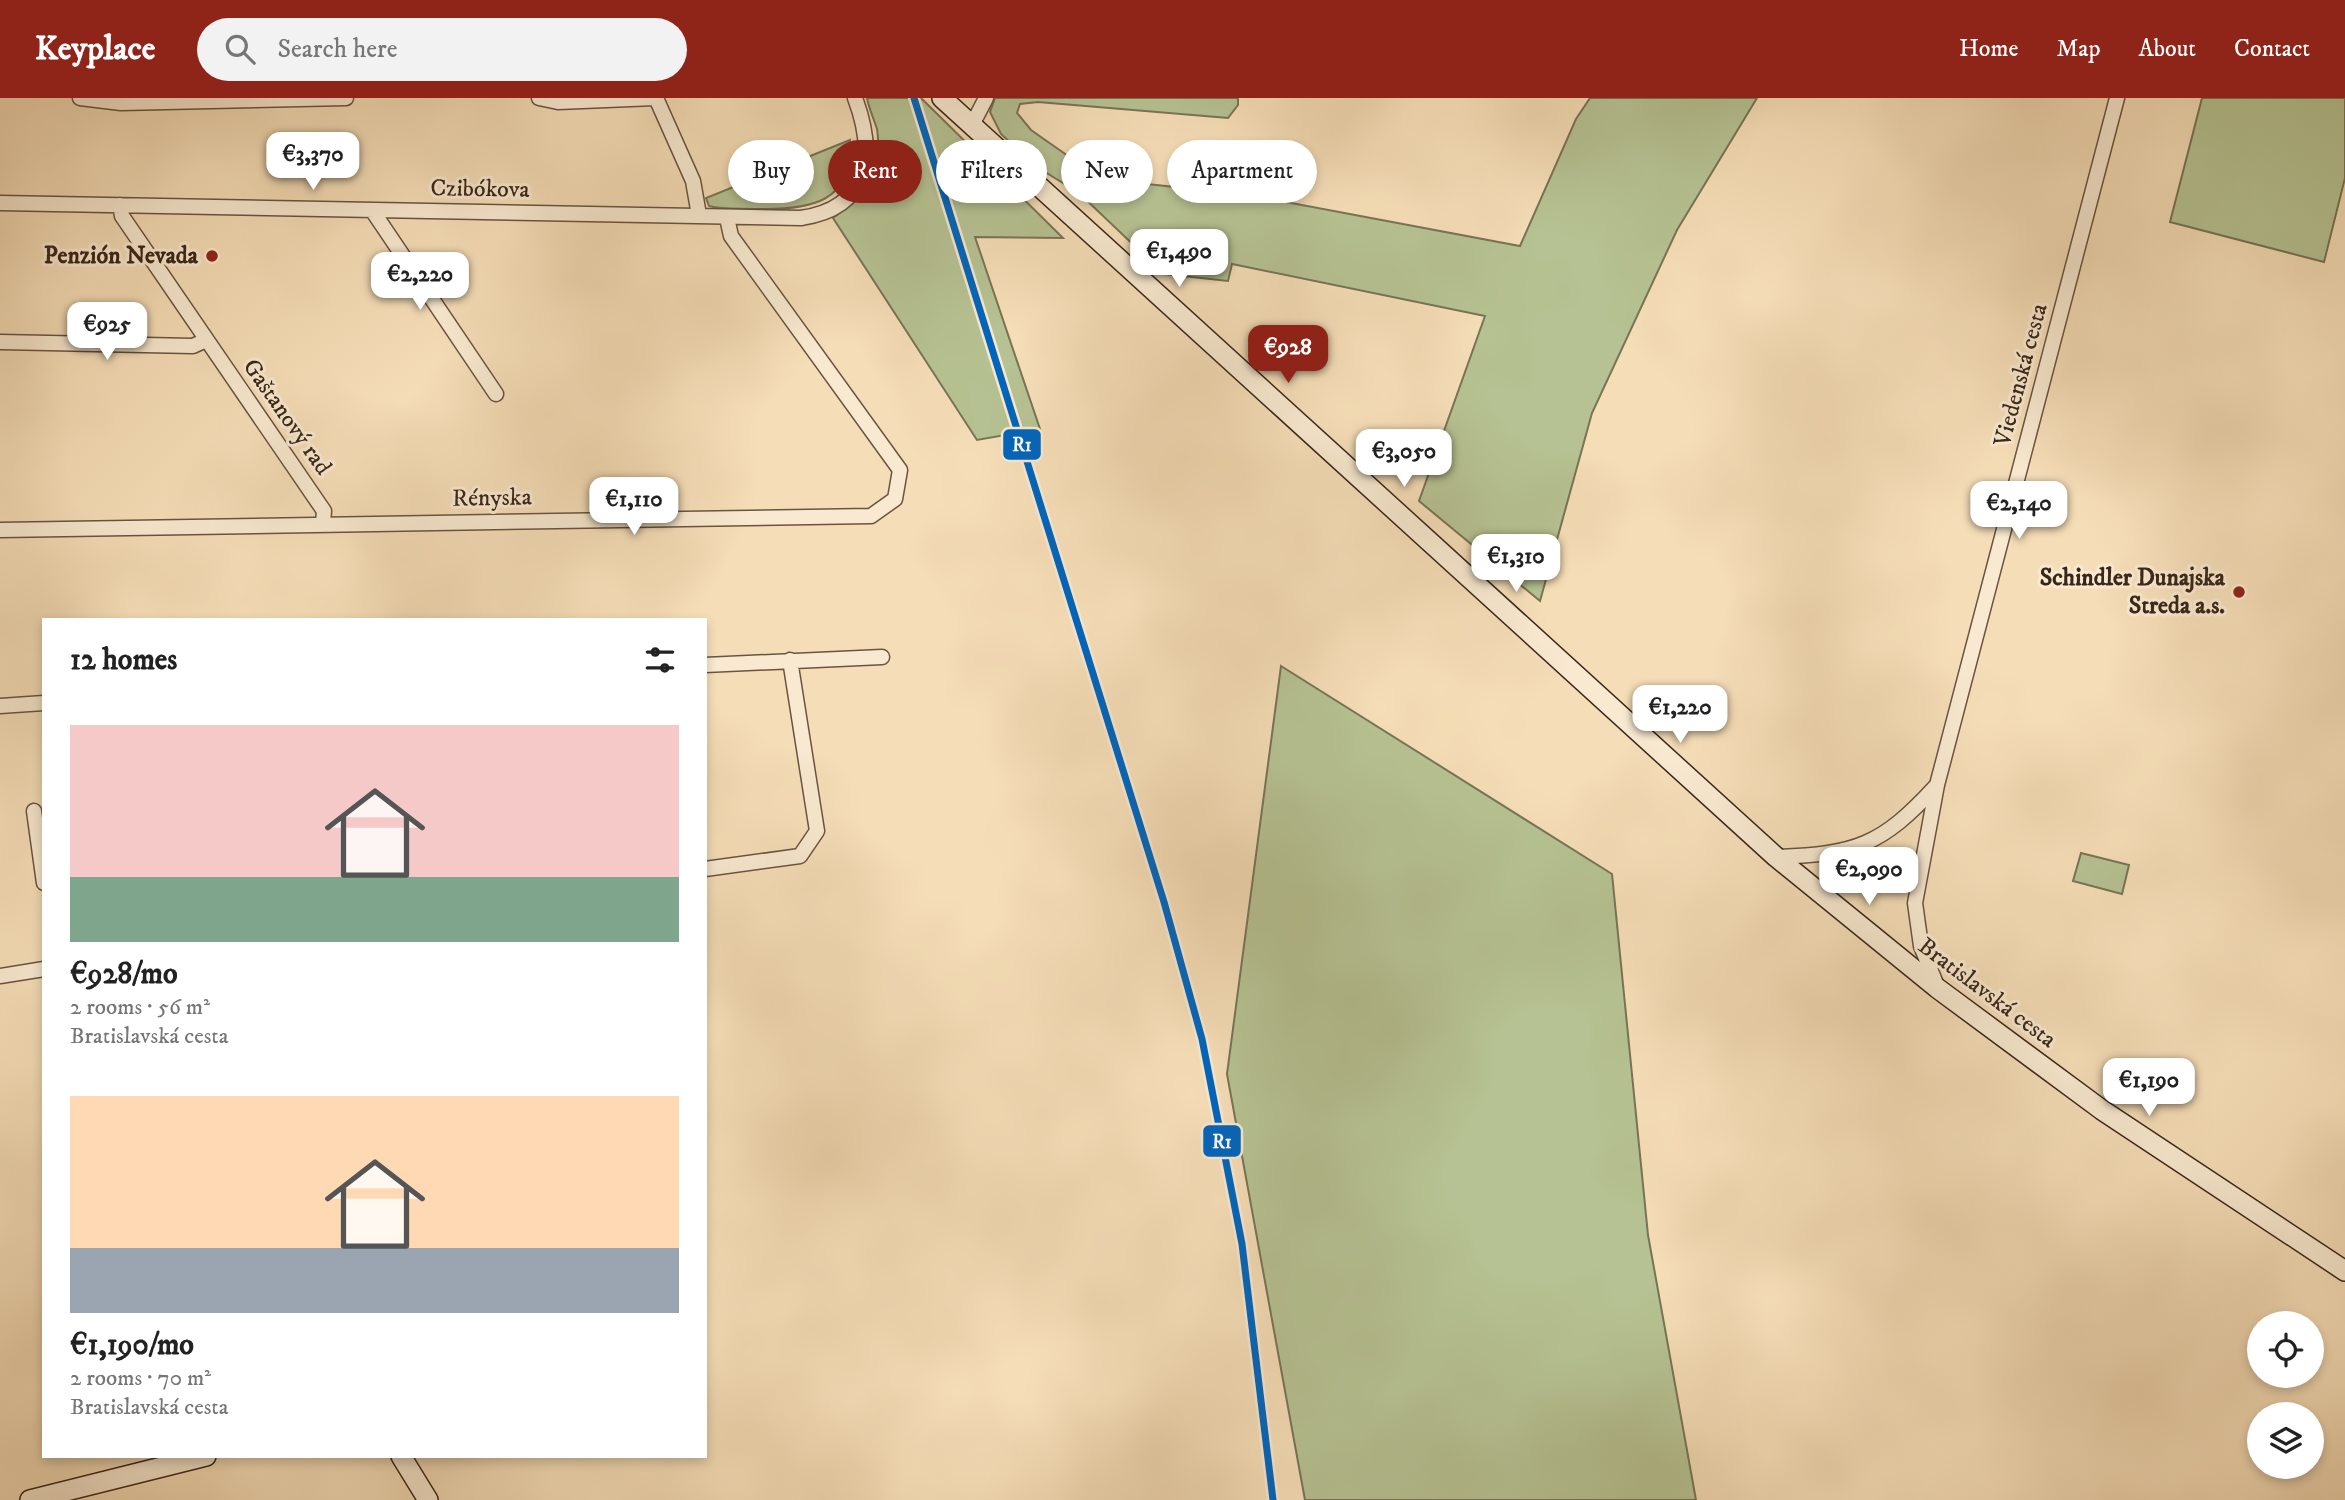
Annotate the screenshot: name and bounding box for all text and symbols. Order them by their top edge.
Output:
search box [197,18,687,81]
text: Keyplace [35,29,155,70]
icon: search [221,30,259,68]
text: Search here [277,33,398,66]
text: Home [1959,34,2018,64]
text: Map [2056,34,2101,64]
text: About [2139,34,2196,64]
text: Contact [2234,34,2310,64]
pin: €3,370 [256,132,370,192]
text: €3,370 [282,140,344,169]
chip: Buy [728,140,814,203]
chip: Rent [828,140,922,203]
chip: Filters [936,140,1047,203]
chip: New [1061,140,1153,203]
chip: Apartment [1167,140,1317,203]
street label: Czibókova [430,173,531,205]
pin: €1,490 [1122,230,1236,289]
text: €1,490 [1146,237,1212,266]
place label: Penzión Nevada [44,241,199,271]
marker: Penzión Nevada [204,248,220,264]
pin: €2,220 [363,252,477,312]
text: €2,220 [387,260,453,289]
street label: Viedenská cesta [1987,299,2055,451]
pin: €925 [66,302,148,362]
text: €925 [83,310,131,339]
pin: €928 [1247,326,1329,385]
text: €928 [1264,333,1312,362]
street label: Gaštanový rad [236,353,338,481]
line badge: R1 [1002,428,1042,461]
pin: €3,050 [1347,430,1461,489]
text: R1 [1012,434,1032,457]
text: €3,050 [1372,437,1436,466]
pin: €1,110 [577,478,691,537]
street label: Rényska [452,482,533,514]
pin: €2,140 [1962,482,2076,541]
text: €1,110 [605,485,663,514]
text: €2,140 [1986,489,2052,518]
pin: €1,310 [1459,534,1573,594]
text: €1,310 [1487,542,1545,571]
place label: Schindler Dunajska Streda a.s. [2040,563,2226,621]
marker: Schindler Dunajska Streda a.s. [2231,584,2247,600]
icon: filters [641,641,679,679]
text: 12 homes [70,642,177,679]
pin: €1,220 [1623,686,1737,745]
text: €1,220 [1648,693,1712,722]
icon: home [312,770,438,896]
pin: €2,090 [1812,848,1926,907]
text: €2,090 [1835,855,1903,884]
street label: Bratislavská cesta [1912,931,2063,1055]
text: €928/mo [70,956,178,993]
text: 2 rooms · 56 m² [70,993,210,1022]
text: Bratislavská cesta [70,1022,229,1051]
pin: €1,190 [2092,1058,2206,1118]
text: €1,190 [2119,1066,2179,1095]
line badge: R1 [1202,1124,1242,1158]
text: R1 [1212,1131,1232,1154]
icon: home [312,1141,438,1267]
map controls [2247,1311,2324,1479]
button: locate [2247,1311,2324,1388]
text: €1,190/mo [70,1327,194,1364]
text: 2 rooms · 70 m² [70,1364,211,1393]
text: Bratislavská cesta [70,1393,229,1422]
button: layers [2247,1402,2324,1479]

